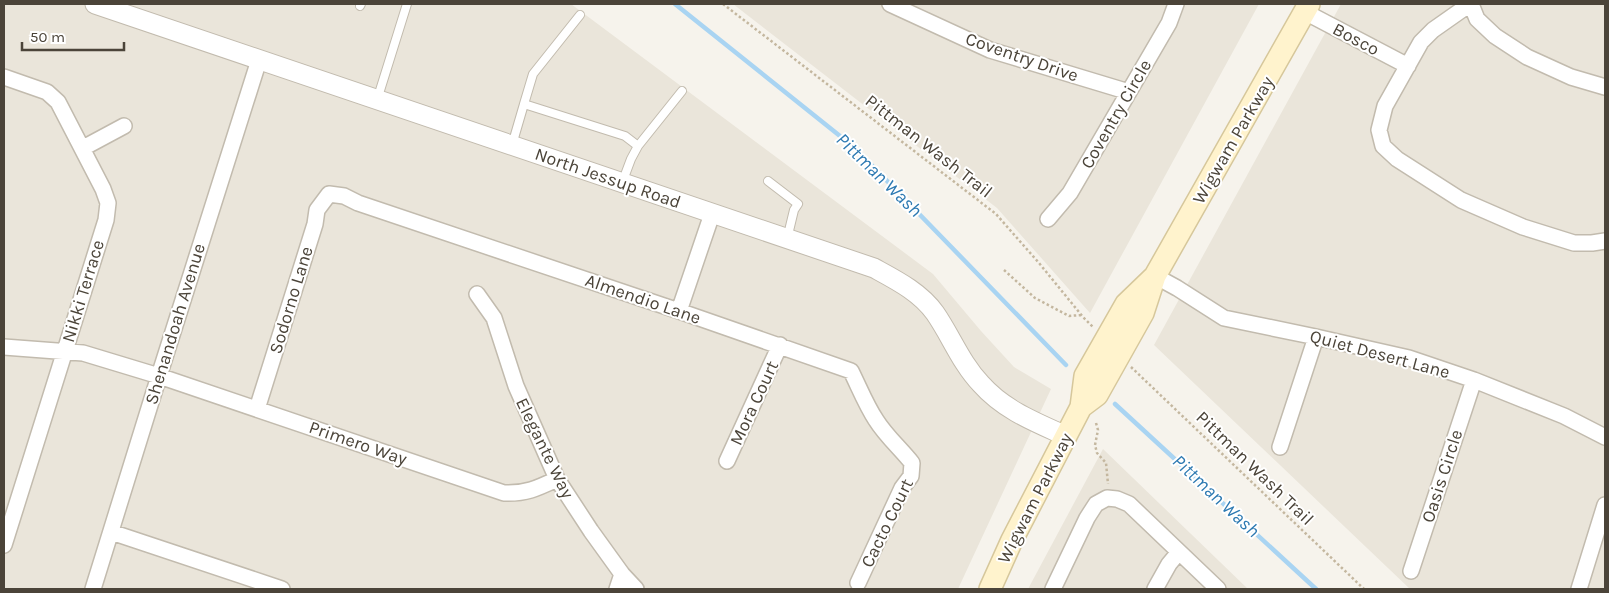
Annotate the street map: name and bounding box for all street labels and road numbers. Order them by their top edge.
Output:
street label: Bosco [1329,18,1383,60]
street label: Coventry Drive [963,27,1081,87]
street label: Coventry Circle [1076,55,1156,173]
street label: Wigwam Parkway [1188,72,1279,208]
street label: Pittman Wash Trail [861,90,997,202]
street label: North Jessup Road [532,143,684,213]
street label: Nikki Terrace [57,237,109,345]
street label: Shenandoah Avenue [140,241,210,407]
street label: Sodorno Lane [264,244,318,356]
street label: Almendio Lane [582,269,704,329]
street label: Quiet Desert Lane [1308,325,1452,383]
street label: Mora Court [725,357,783,449]
street label: Elegante Way [511,394,579,503]
street label: Pittman Wash Trail [1192,406,1318,530]
street label: Primero Way [306,416,411,470]
street label: Oasis Circle [1417,427,1467,525]
street label: Wigwam Parkway [993,429,1078,567]
street label: Cacto Court [856,475,918,571]

